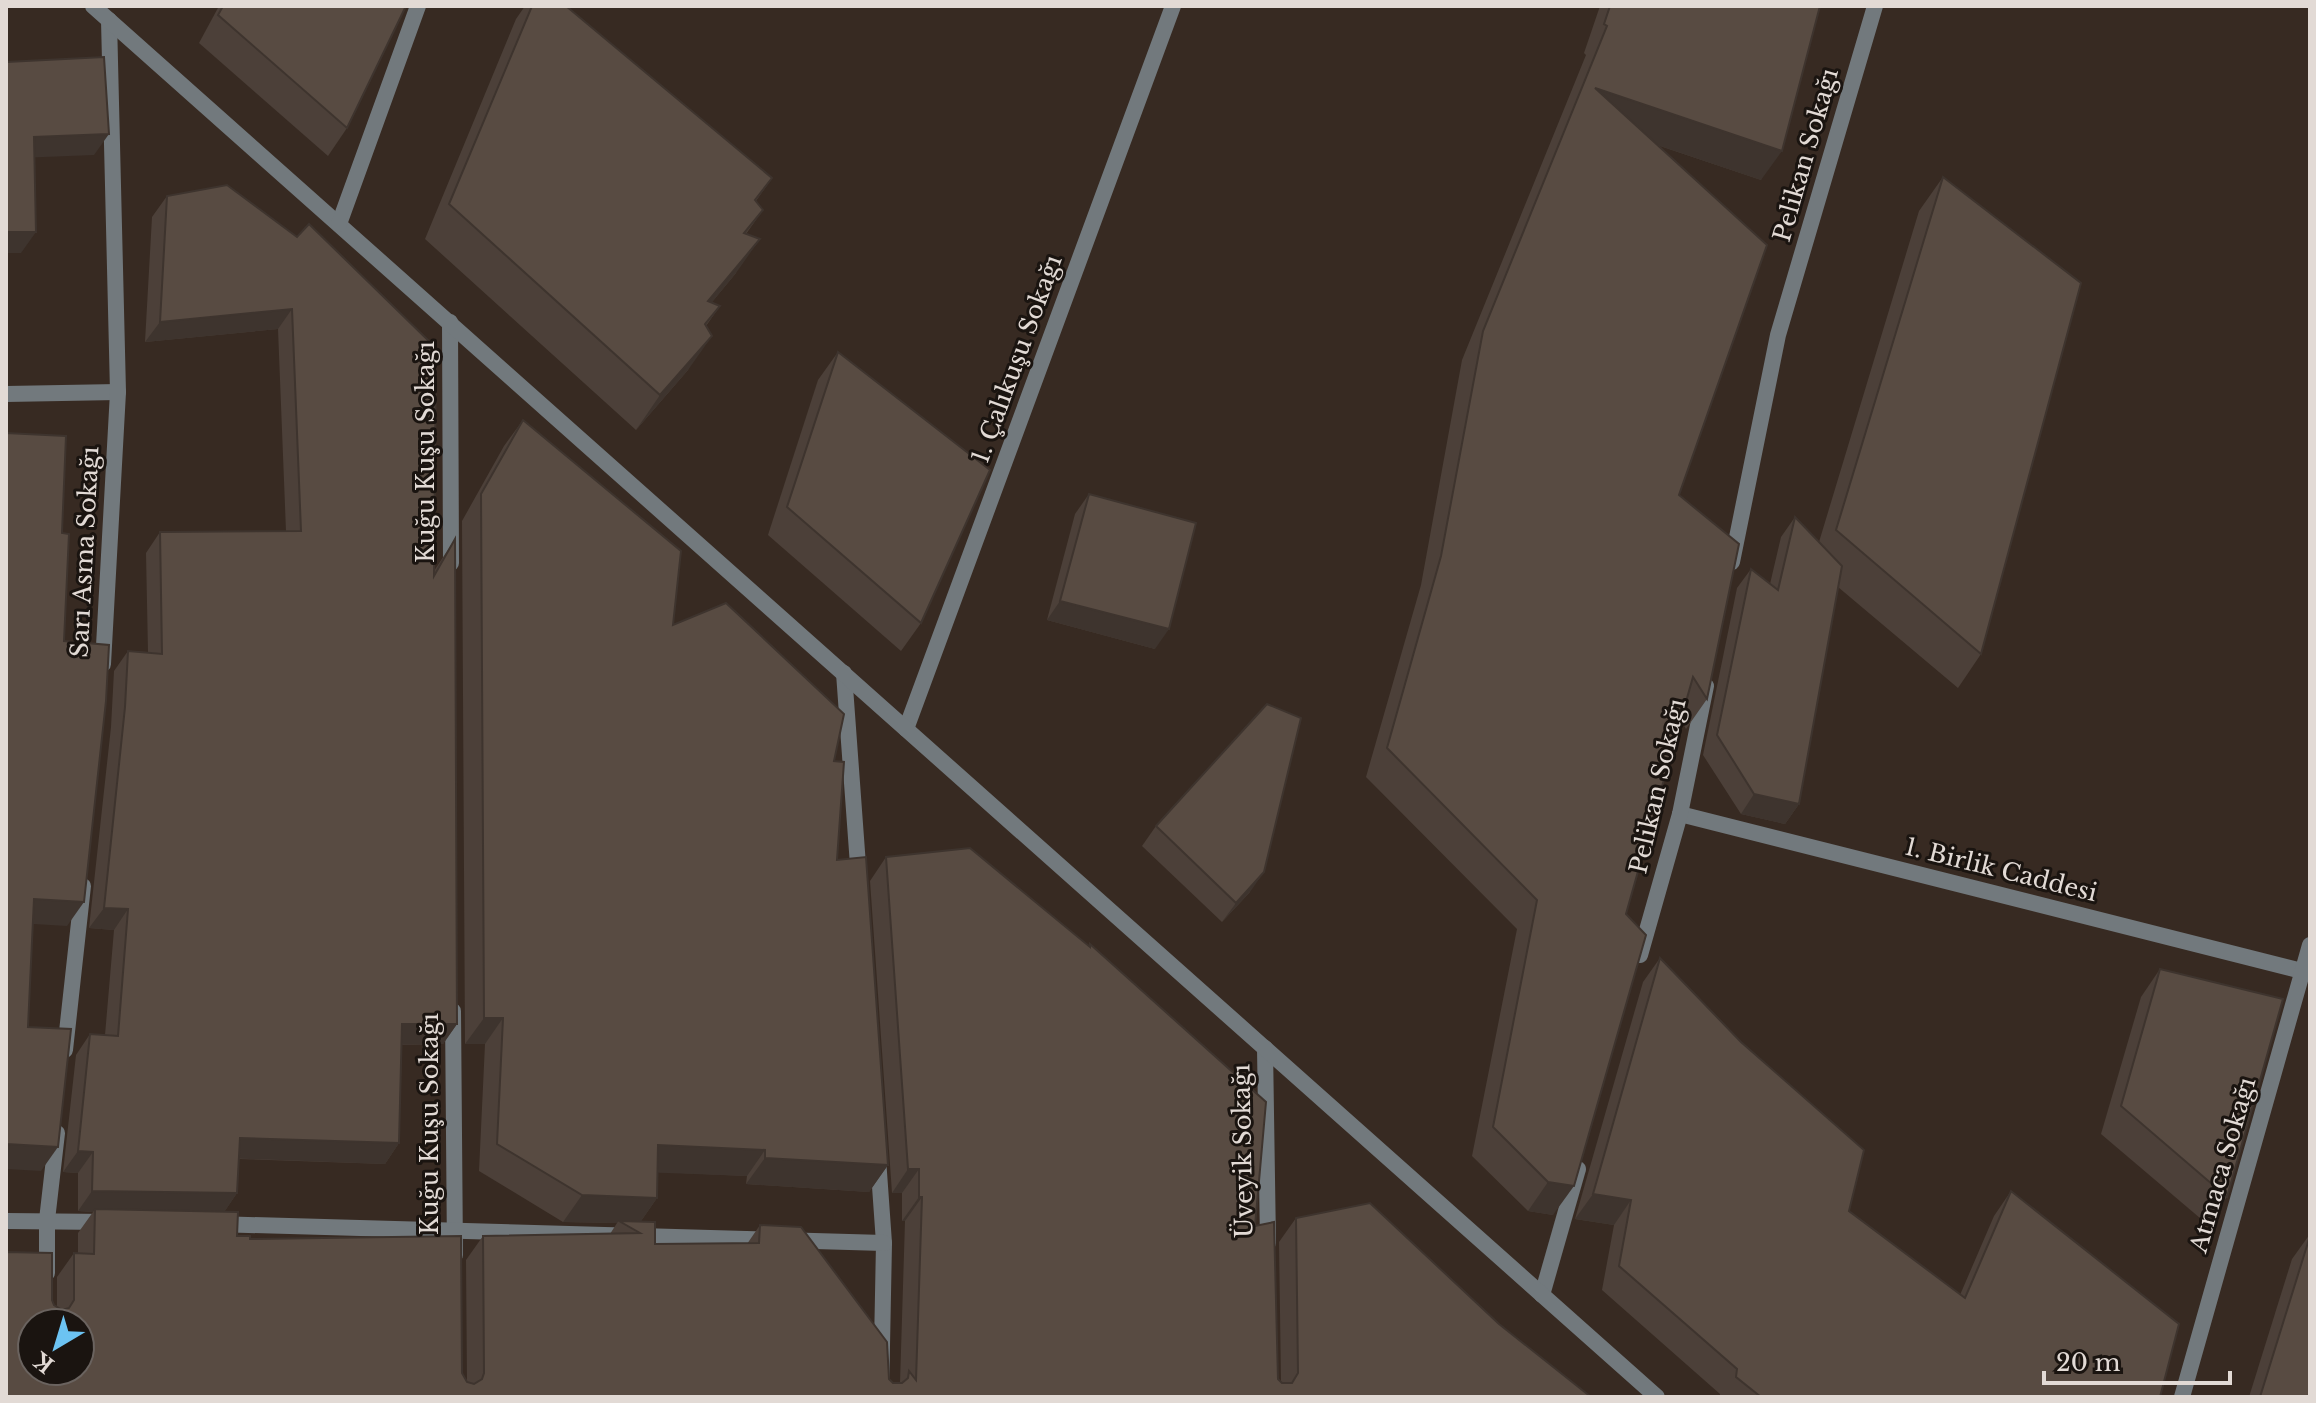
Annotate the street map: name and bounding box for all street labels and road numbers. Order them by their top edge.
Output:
street label: Pelikan Sokağı [1767,65,1844,245]
street label: 1. Çalıkuşu Sokağı [965,251,1068,467]
street label: Kuğu Kuşu Sokağı [411,341,440,563]
street label: Sarı Asma Sokağı [64,446,105,658]
street label: Pelikan Sokağı [1623,696,1692,876]
street label: 1. Birlik Caddesi [1902,832,2100,907]
street label: Kuğu Kuşu Sokağı [415,1013,444,1235]
street label: Üveyik Sokağı [1225,1064,1259,1238]
street label: Atmaca Sokağı [2183,1074,2261,1257]

